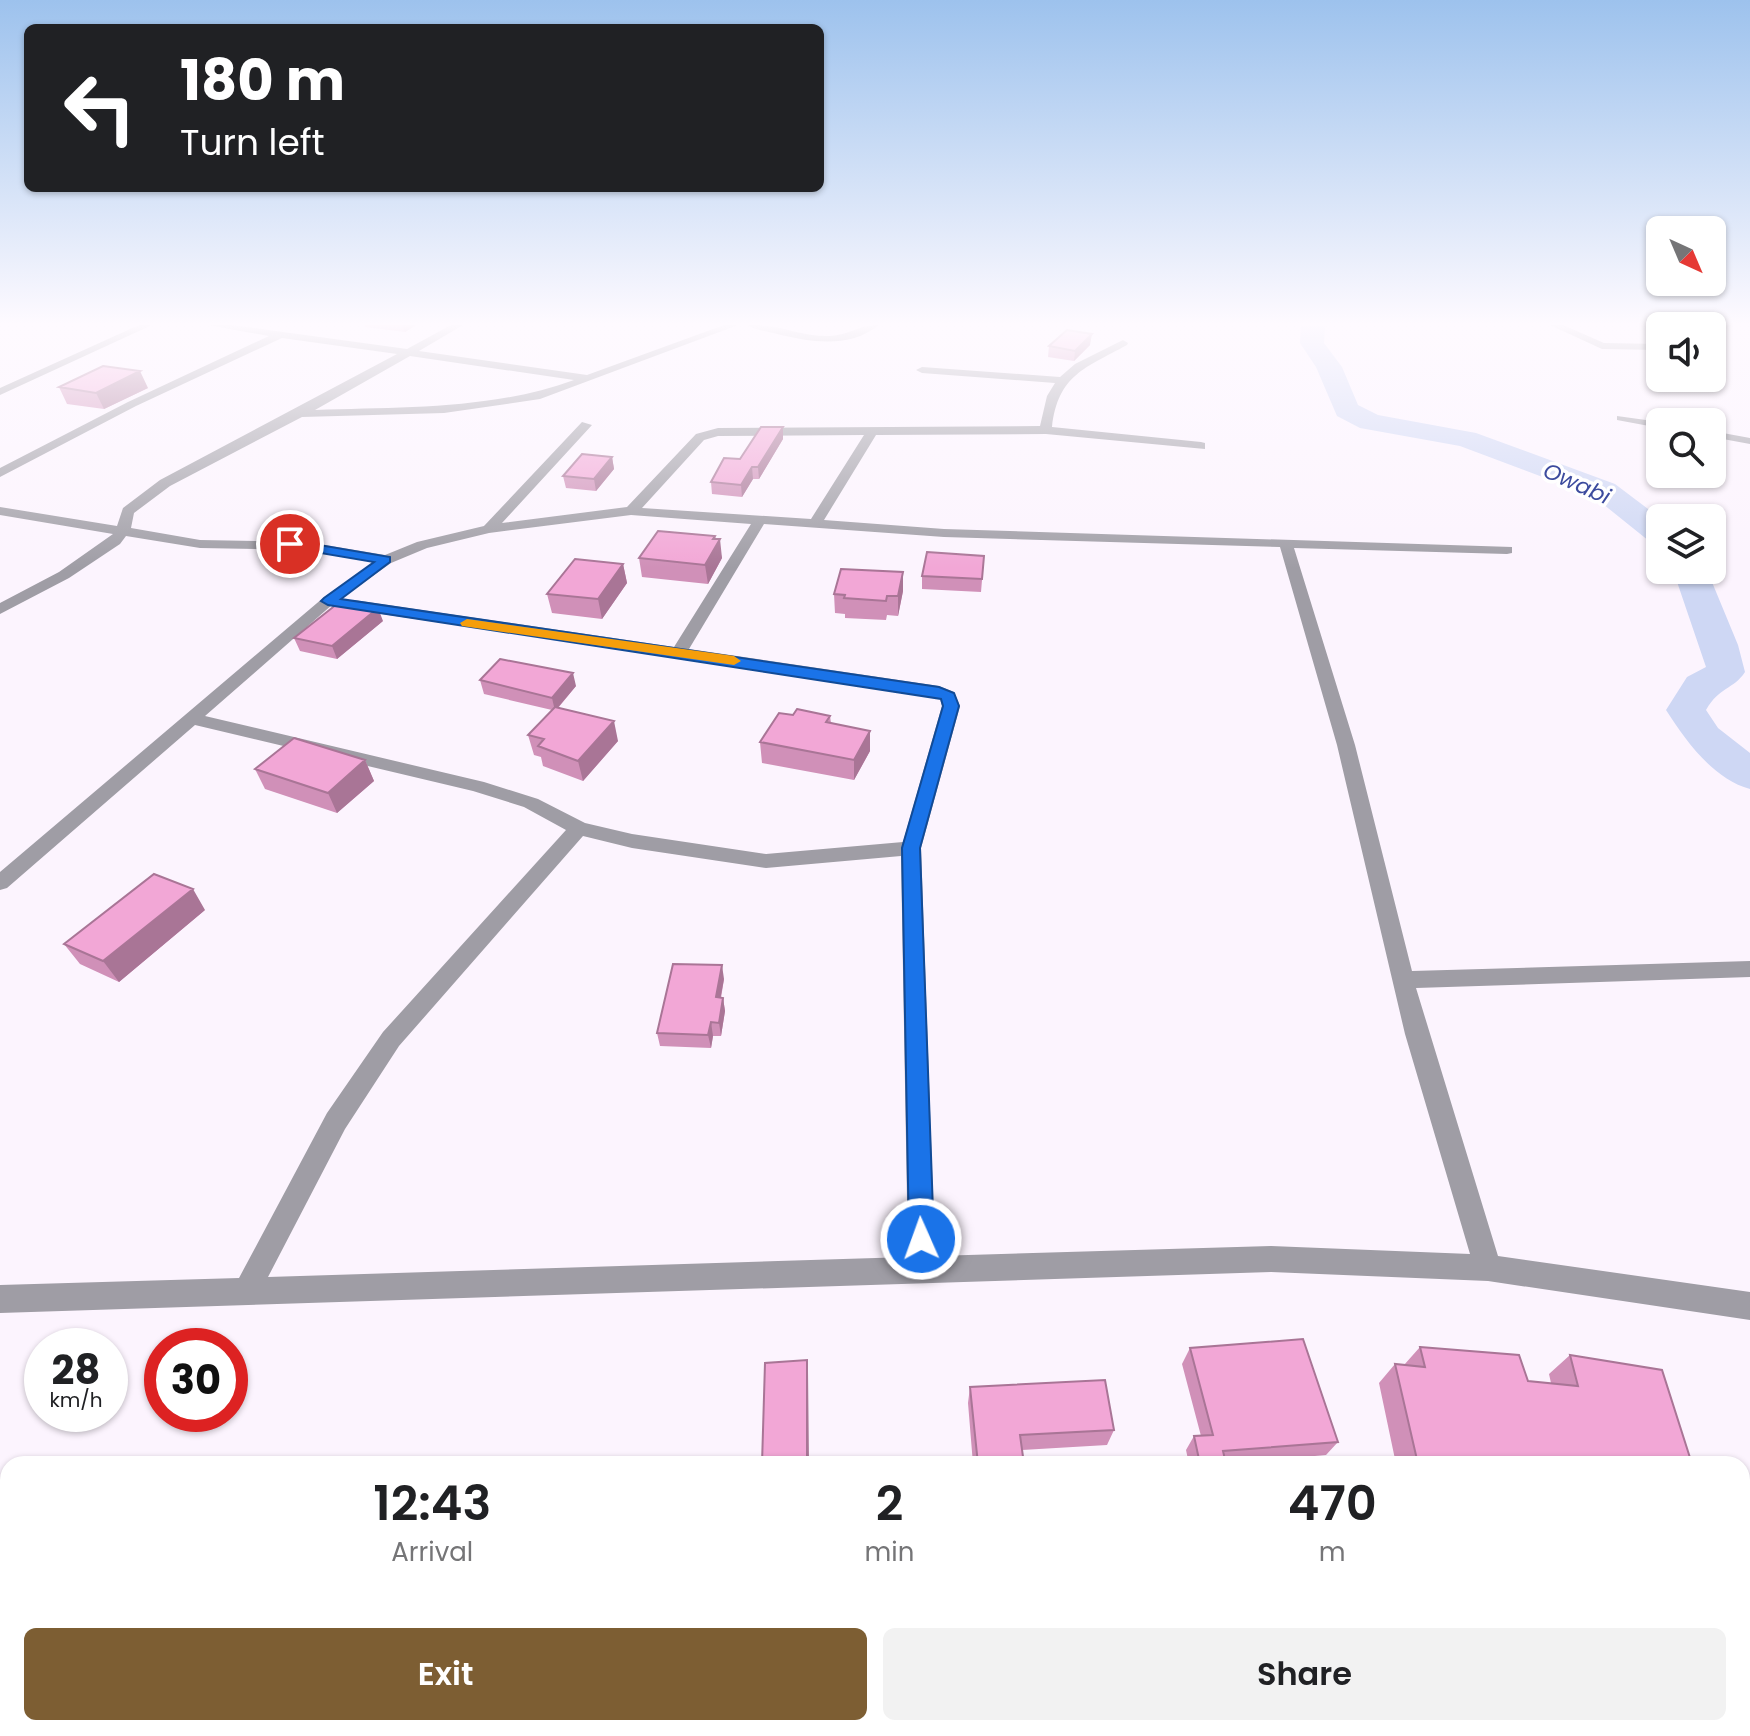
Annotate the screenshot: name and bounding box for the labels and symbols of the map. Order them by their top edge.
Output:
north arrow [1646,216,1726,296]
water label: Owabi [1538,455,1616,512]
pin [256,510,324,578]
position arrow [879,1197,963,1281]
speed limit sign: 30 [144,1328,248,1432]

